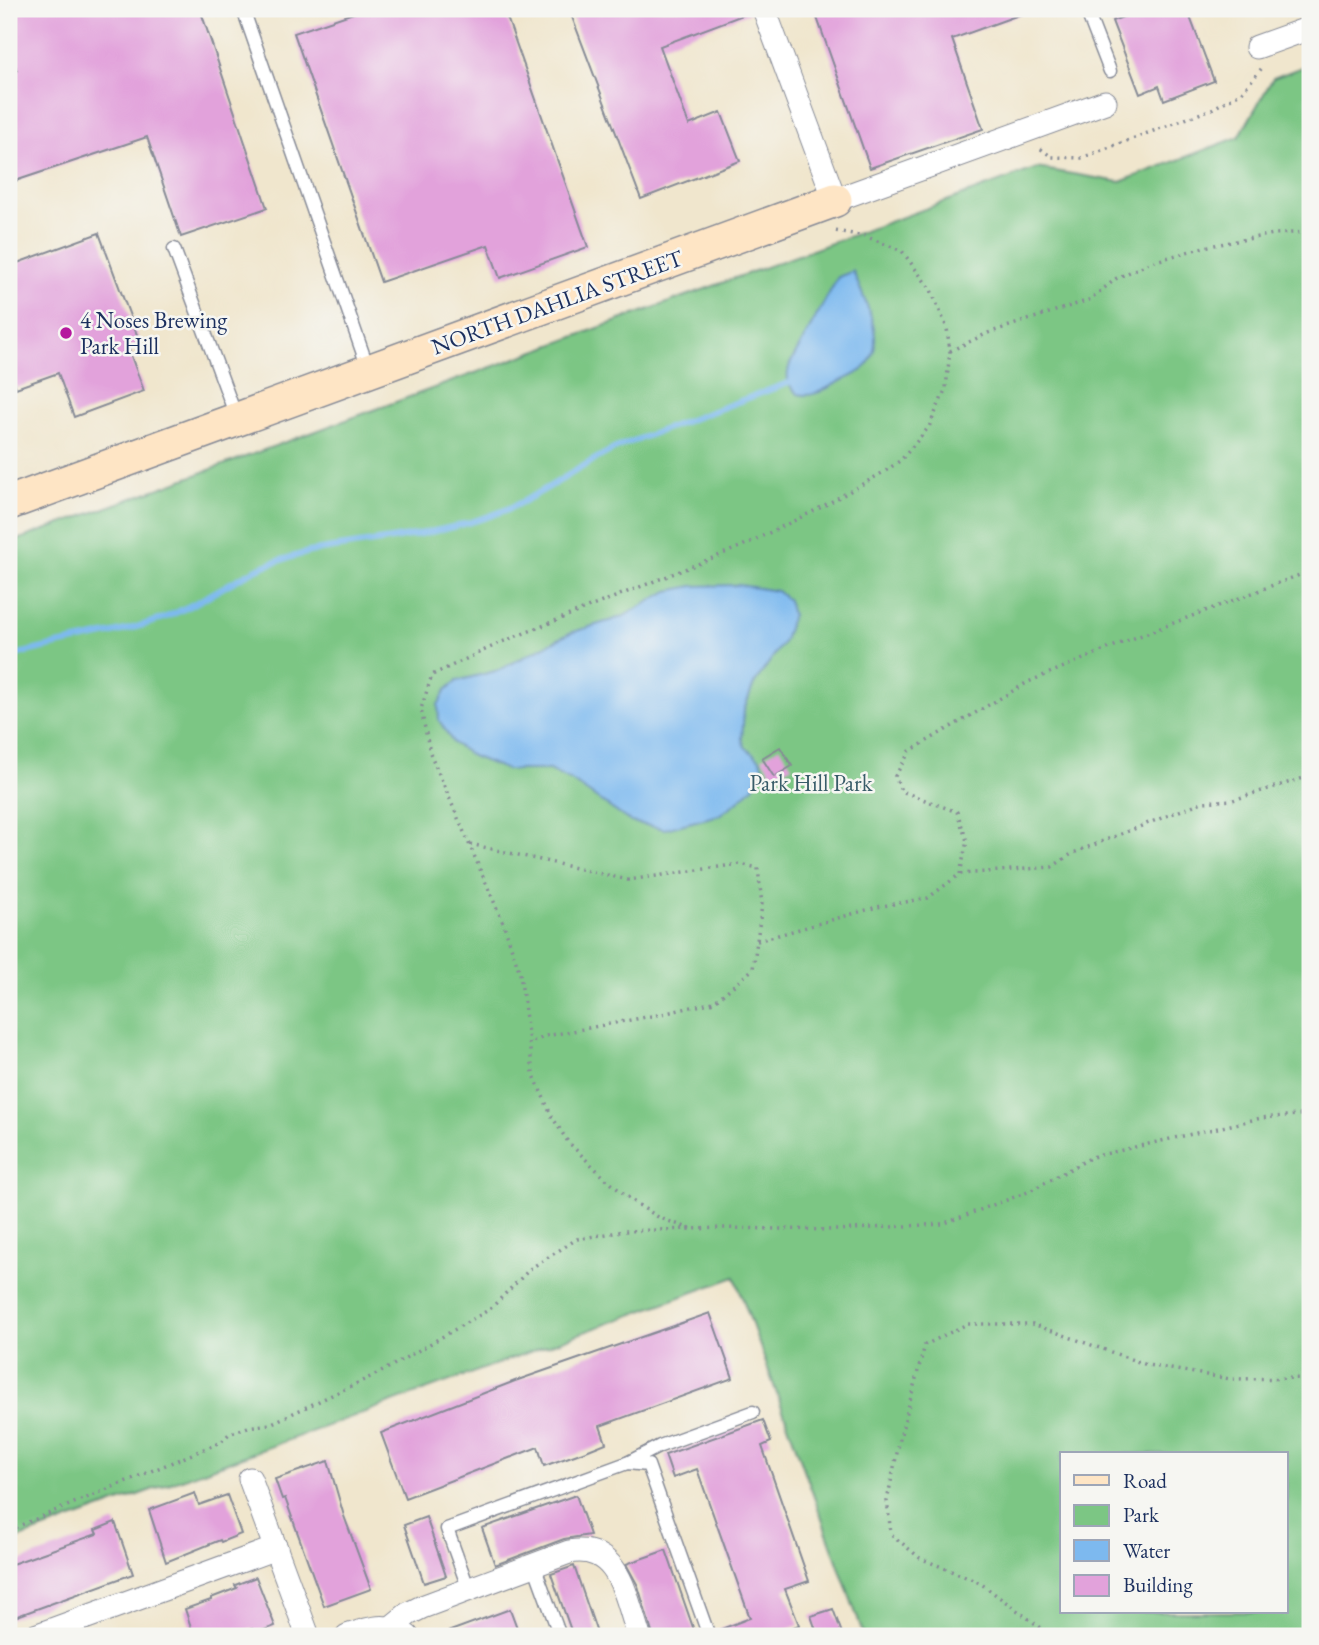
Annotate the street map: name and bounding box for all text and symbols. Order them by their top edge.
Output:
street label: NORTH DAHLIA STREET [427,242,687,361]
place label: 4 Noses Brewing Park Hill [80,305,228,361]
marker: 4 Noses Brewing Park Hill [58,325,74,341]
park label: Park Hill Park [750,768,874,798]
legend [1060,1452,1288,1614]
text: Road [1123,1467,1167,1494]
text: Park [1123,1501,1160,1528]
text: Water [1123,1537,1170,1564]
text: Building [1123,1571,1193,1598]

